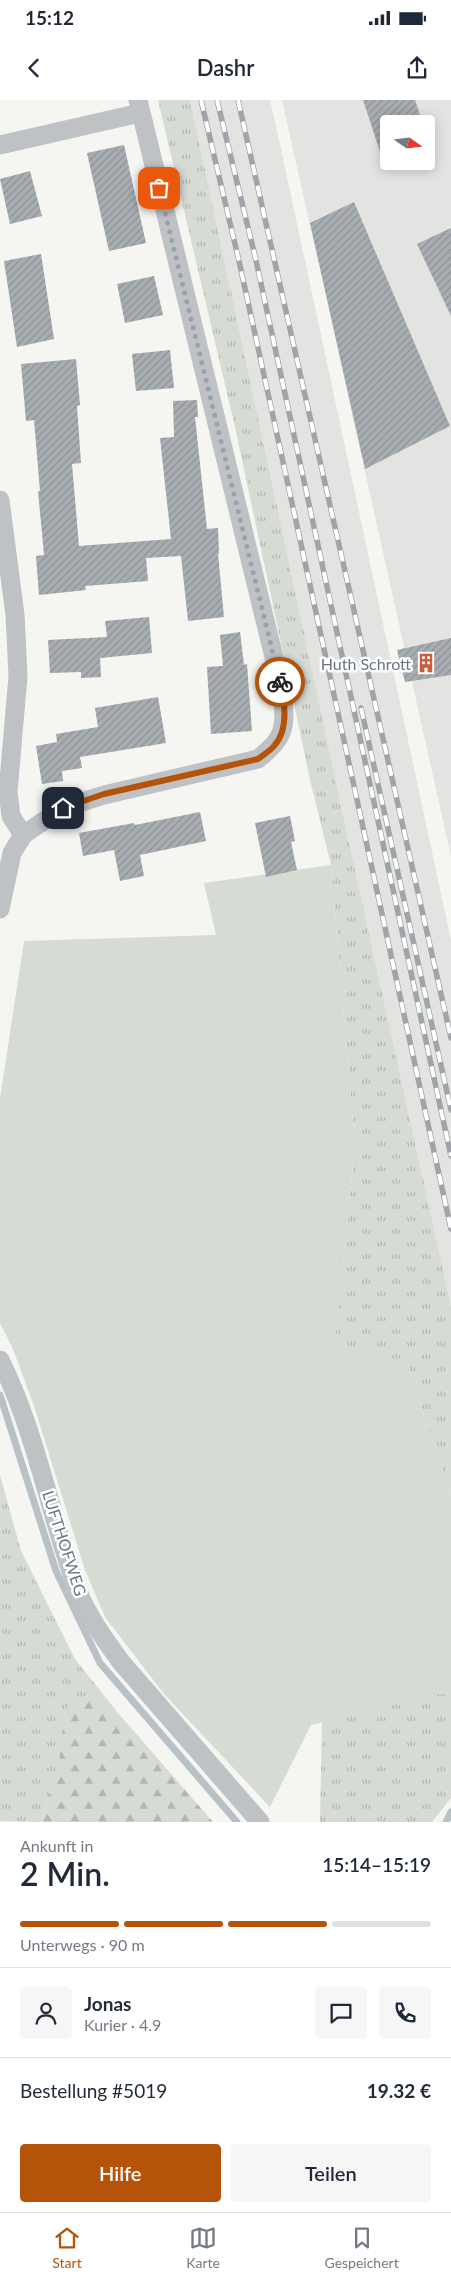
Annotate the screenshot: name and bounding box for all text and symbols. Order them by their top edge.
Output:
text: 15:12 [25,6,74,29]
icon: back [20,54,48,82]
text: Dashr [197,54,254,81]
icon: share [403,54,431,82]
north arrow [380,115,435,170]
map controls [380,115,435,170]
pin [138,167,180,209]
icon: bag [145,174,173,202]
building icon: Huth Schrott [415,652,437,674]
place label: Huth Schrott [321,654,411,673]
courier [255,657,305,707]
icon: bike [266,668,294,696]
pin [42,787,84,829]
icon: home [49,794,77,822]
street label: LUFTHOFWEG [39,1488,91,1598]
text: Ankunft in [20,1836,93,1855]
text: 15:14–15:19 [322,1853,431,1876]
text: 2 Min. [20,1854,110,1893]
text: Unterwegs · 90 m [20,1935,145,1954]
button: person [20,1987,72,2039]
button: chat [315,1987,367,2039]
button: phone [379,1987,431,2039]
text: Jonas [84,1992,131,2015]
text: Kurier · 4.9 [84,2015,161,2034]
text: Bestellung #5019 [20,2079,167,2102]
text: 19.32 € [367,2079,431,2102]
button: Hilfe [20,2144,221,2202]
button: Teilen [231,2144,431,2202]
tab: Start [52,2224,82,2271]
tab: Karte [186,2224,220,2271]
tab: Gespeichert [324,2224,399,2271]

